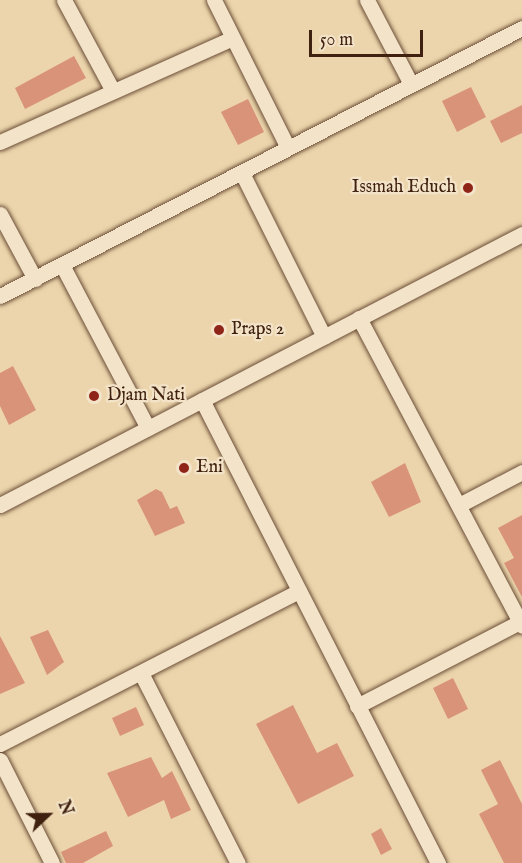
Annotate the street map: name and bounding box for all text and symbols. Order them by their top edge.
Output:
scale bar [312,18,426,56]
text: 50 m [320,29,353,52]
place label: Issmah Educh [352,177,456,199]
marker: Issmah Educh [461,181,475,195]
place label: Praps 2 [231,319,284,341]
marker: Praps 2 [212,323,226,337]
place label: Djam Nati [107,385,185,407]
marker: Djam Nati [85,387,103,405]
place label: Eni [196,457,223,479]
marker: Eni [177,461,191,475]
north arrow [18,785,78,845]
text: N [53,798,77,818]

